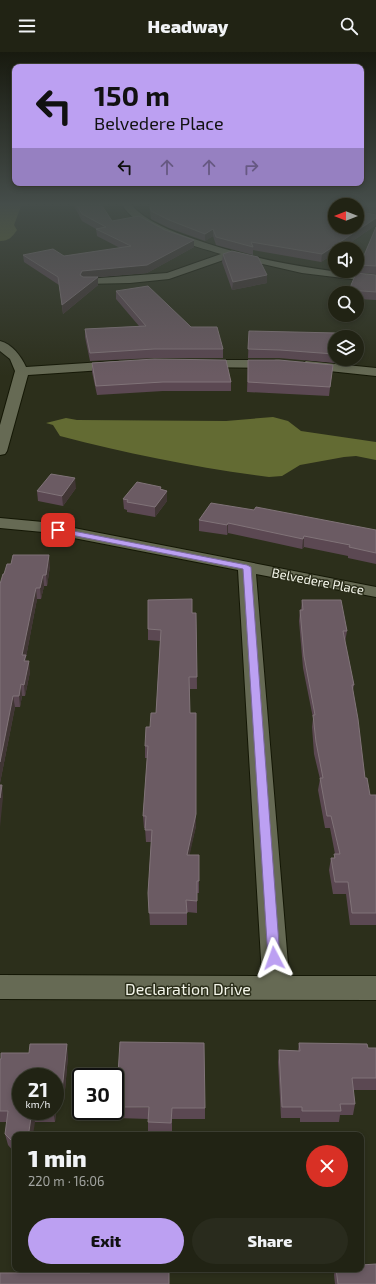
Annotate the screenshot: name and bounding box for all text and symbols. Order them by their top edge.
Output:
icon: menu [16,15,38,37]
text: Headway [148,15,228,37]
icon: search [338,15,360,37]
text: 150 m [94,78,170,112]
icon: left [28,80,80,132]
text: Belvedere Place [94,112,224,134]
icon: left [114,156,136,178]
icon: ahead [156,156,178,178]
icon: ahead [198,156,220,178]
icon: right [240,156,262,178]
north arrow [328,198,364,234]
map controls [328,198,364,366]
button: sound [328,242,364,278]
button: search [328,286,364,322]
button: layers [328,330,364,366]
pin [41,513,75,547]
icon: arrive [47,519,69,541]
street label: Belvedere Place [270,564,366,598]
position arrow [253,937,295,979]
street label: Declaration Drive [125,979,251,998]
speed limit sign: 30 [72,1068,124,1120]
text: 21 [28,1077,48,1101]
text: km/h [26,1098,50,1110]
text: 1 min [28,1143,87,1172]
button: close [306,1145,348,1187]
text: 220 m · 16:06 [28,1173,105,1189]
button: Exit [28,1218,184,1264]
button: Share [192,1218,348,1264]

